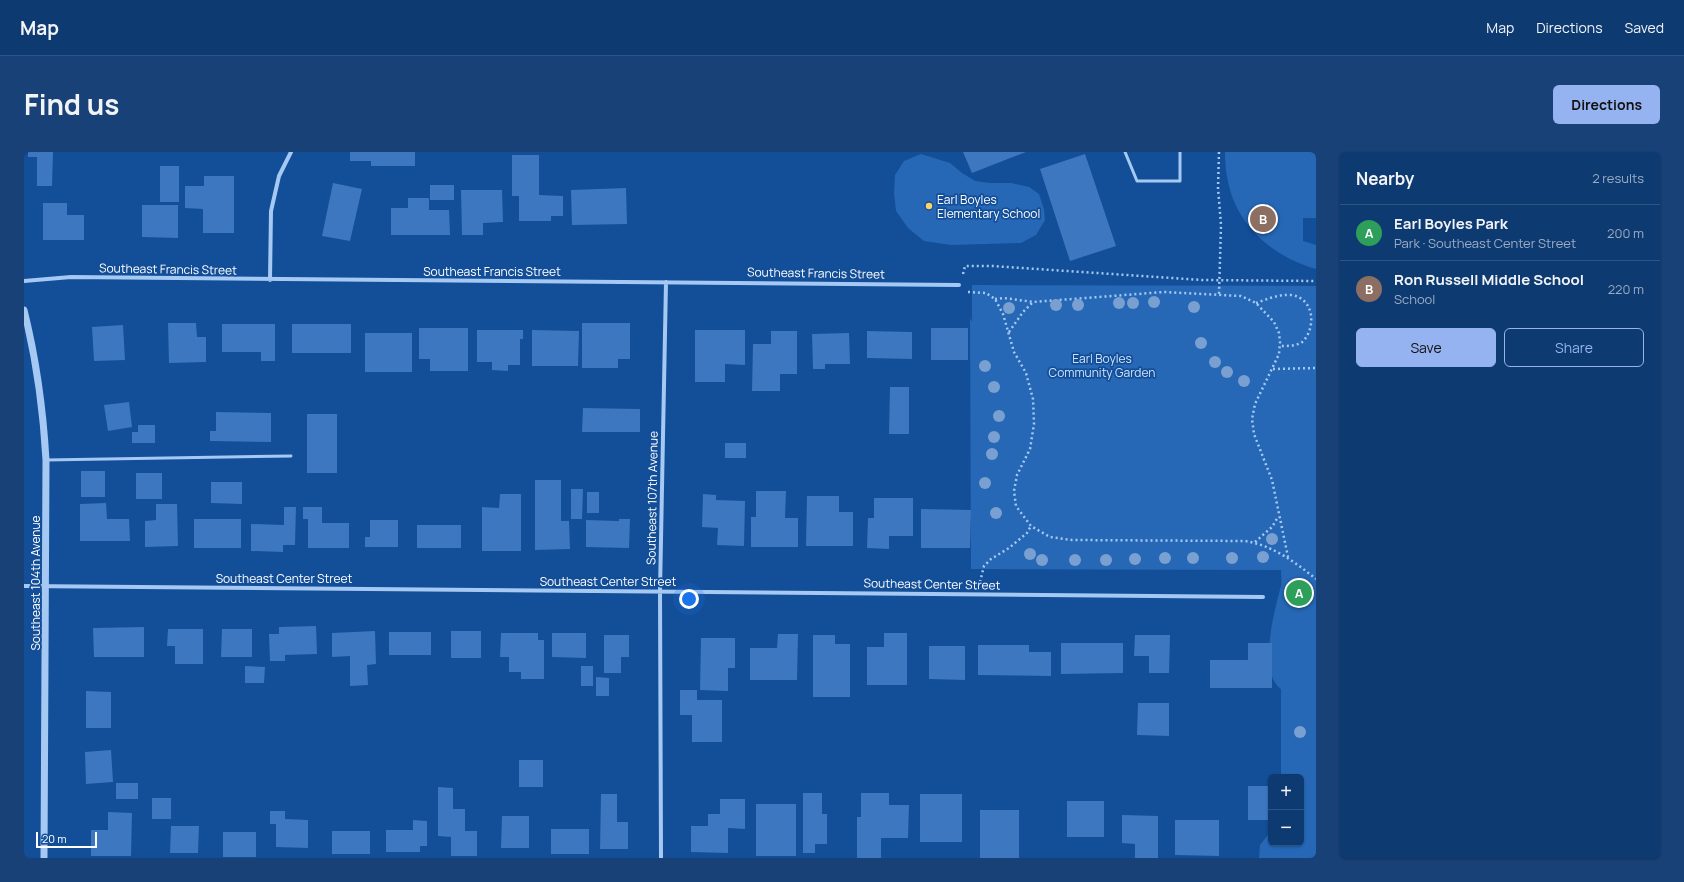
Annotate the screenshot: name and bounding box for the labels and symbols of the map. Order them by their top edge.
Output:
place label: Earl Boyles Elementary School [937,191,1040,222]
marker: Earl Boyles Elementary School [924,201,934,211]
pin: B [1250,204,1276,234]
street label: Southeast Francis Street [99,259,237,279]
street label: Southeast Francis Street [423,263,561,280]
street label: Southeast Francis Street [747,263,885,283]
park label: Earl Boyles Community Garden [1049,350,1155,381]
street label: Southeast 107th Avenue [642,431,662,565]
street label: Southeast 104th Avenue [27,515,44,651]
street label: Southeast Center Street [216,570,353,587]
street label: Southeast Center Street [540,573,677,590]
street label: Southeast Center Street [863,574,1001,594]
pin: A [1286,578,1312,608]
your location [679,589,699,609]
scale bar [36,830,97,849]

